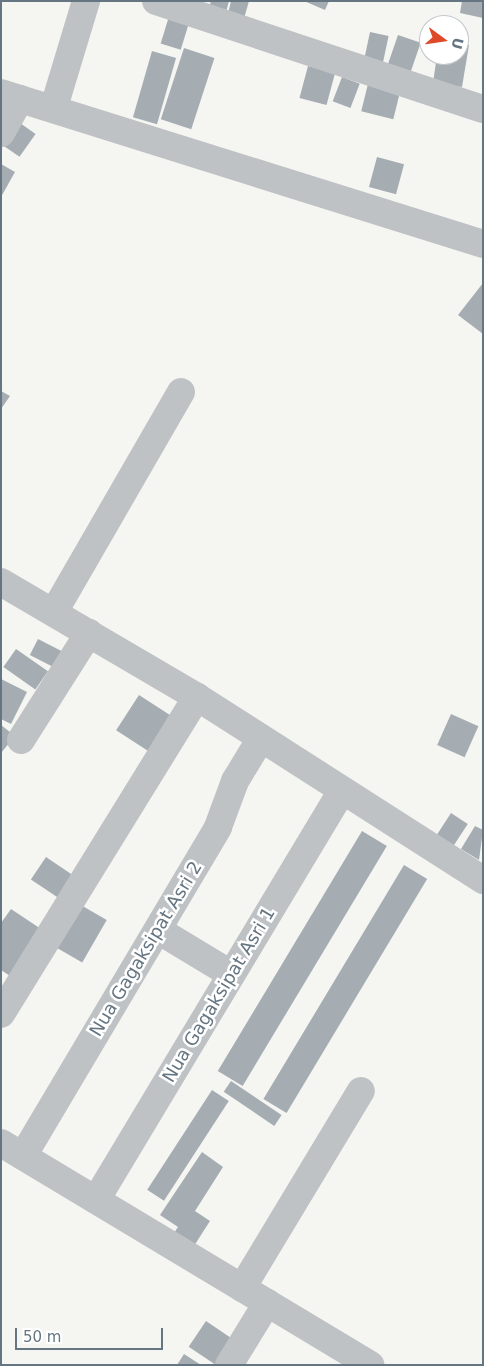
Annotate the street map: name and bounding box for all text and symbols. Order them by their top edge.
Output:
north arrow [419,15,469,65]
text: U [448,36,467,51]
street label: Nua Gagaksipat Asri 2 [85,858,207,1040]
street label: Nua Gagaksipat Asri 1 [158,904,280,1086]
scale bar [18,1318,165,1350]
text: 50 m [23,1328,61,1346]

